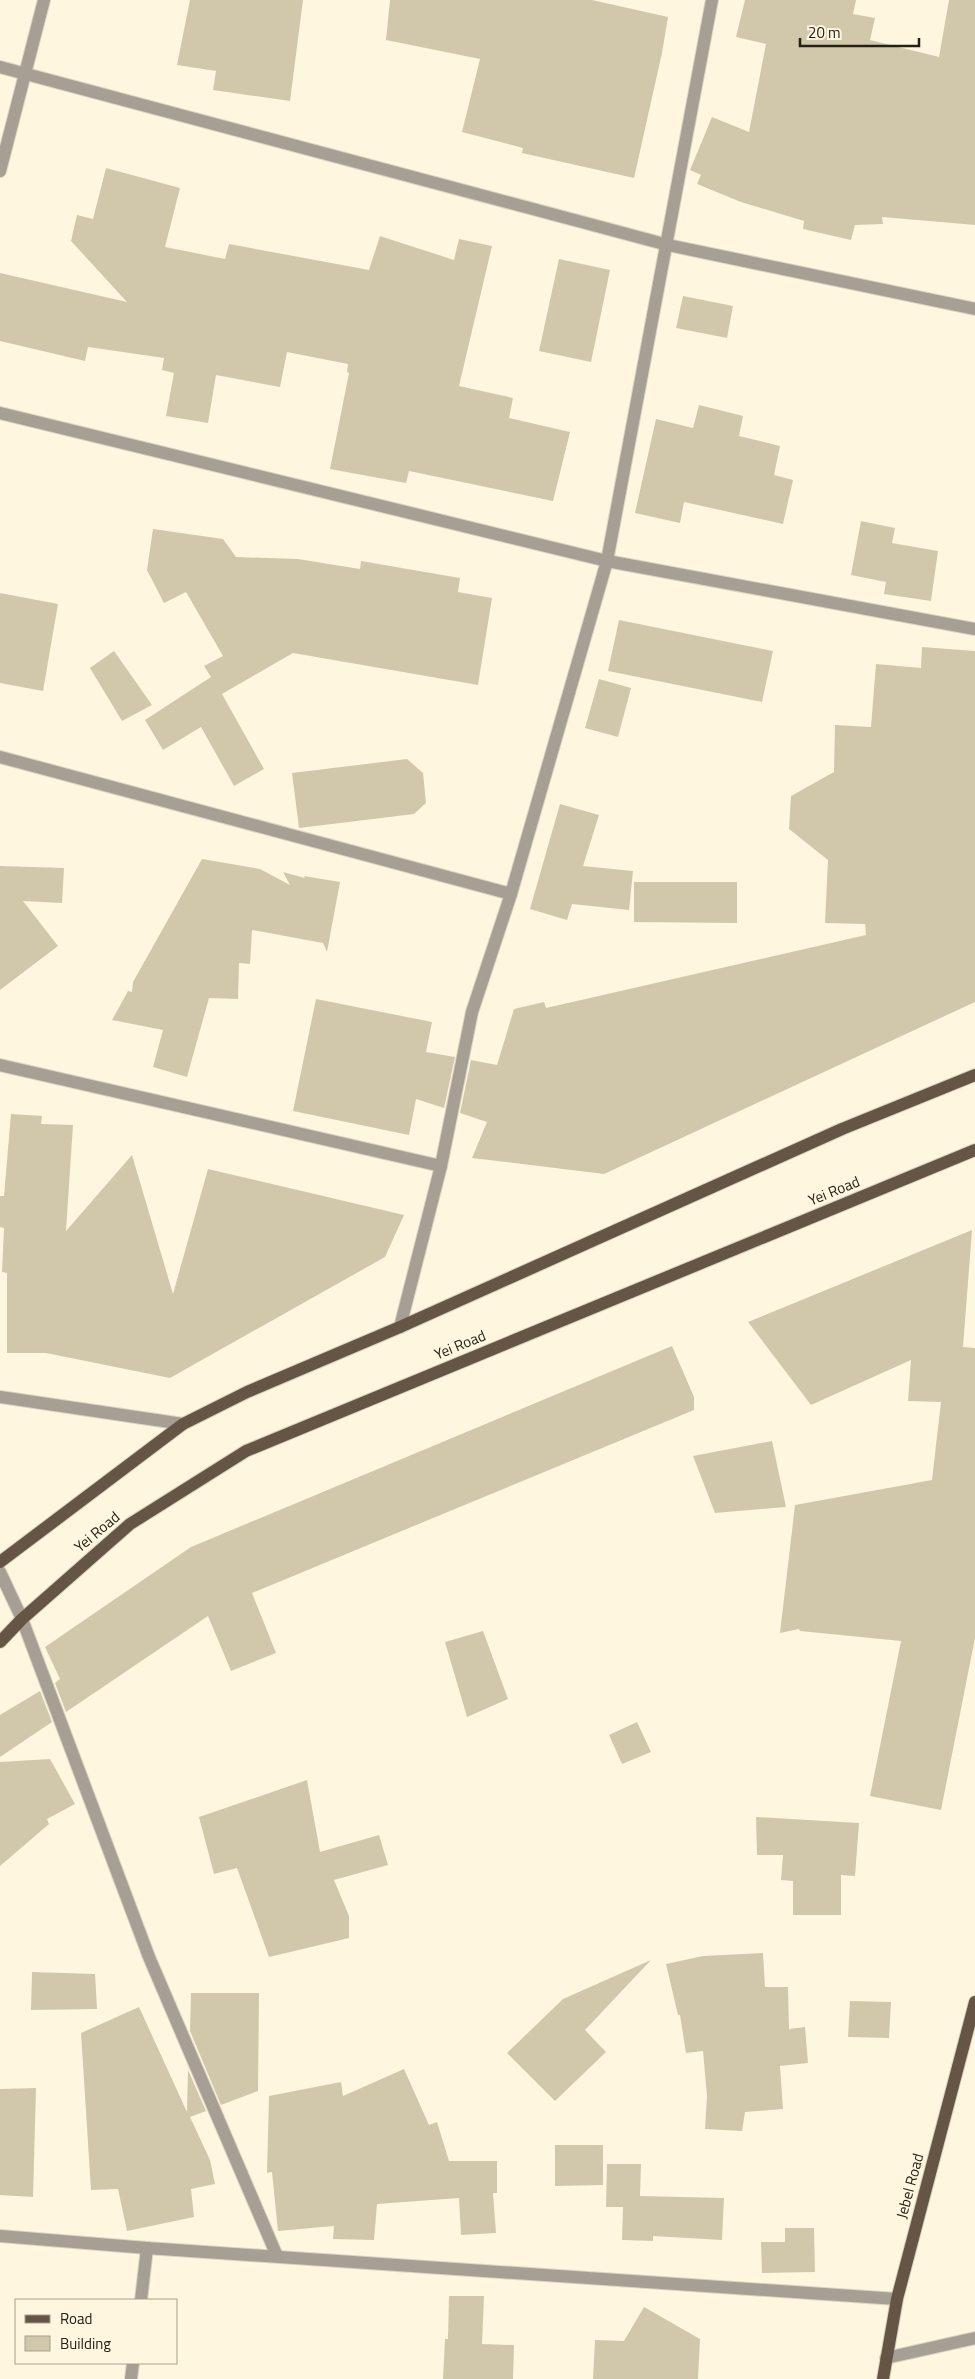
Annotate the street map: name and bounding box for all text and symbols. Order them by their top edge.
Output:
scale bar [800,15,919,47]
text: 20 m [808,21,841,44]
street label: Yei Road [805,1170,863,1211]
street label: Yei Road [431,1324,489,1365]
street label: Yei Road [69,1506,125,1558]
street label: Jebel Road [890,2151,929,2221]
legend [15,2299,178,2364]
text: Road [60,2307,92,2330]
text: Building [60,2332,111,2355]

